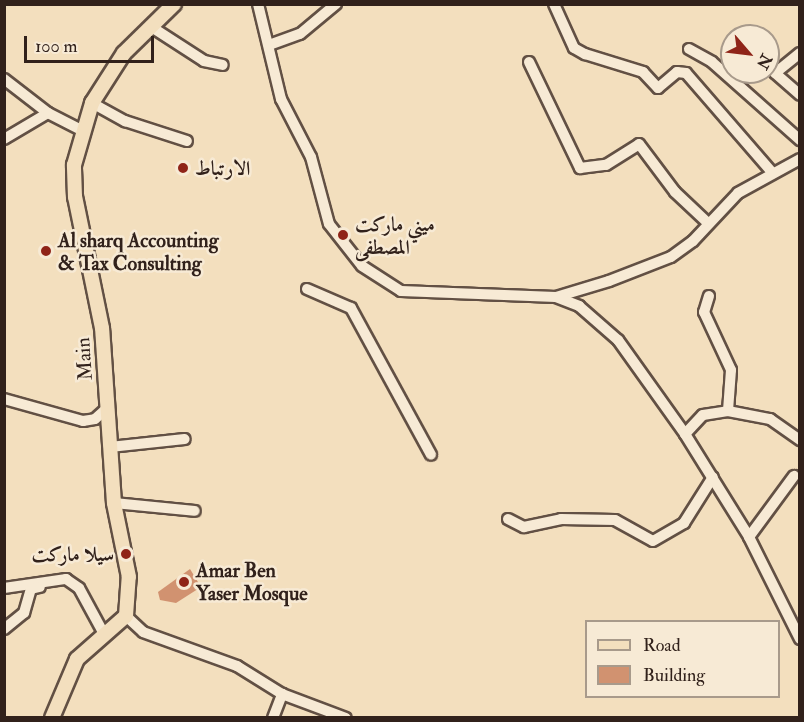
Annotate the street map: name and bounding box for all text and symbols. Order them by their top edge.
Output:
scale bar [27,24,158,62]
north arrow [720,24,780,84]
text: 100 m [35,35,78,58]
text: N [752,50,776,73]
place label: الارتباط [195,156,250,180]
marker: الارتباط [176,161,190,175]
place label: ميني ماركت المصطفى [355,212,435,259]
place label: Al sharq Accounting & Tax Consulting [58,228,218,275]
marker: ميني ماركت المصطفى [336,228,350,242]
marker: Al sharq Accounting & Tax Consulting [39,244,53,258]
street label: Main [71,337,97,381]
place label: سيلا ماركت [31,542,114,566]
marker: سيلا ماركت [119,547,133,561]
place label: Amar Ben Yaser Mosque [196,558,308,605]
marker: Amar Ben Yaser Mosque [177,575,191,589]
legend [585,620,780,698]
text: Road [643,634,681,657]
text: Building [643,664,705,687]

